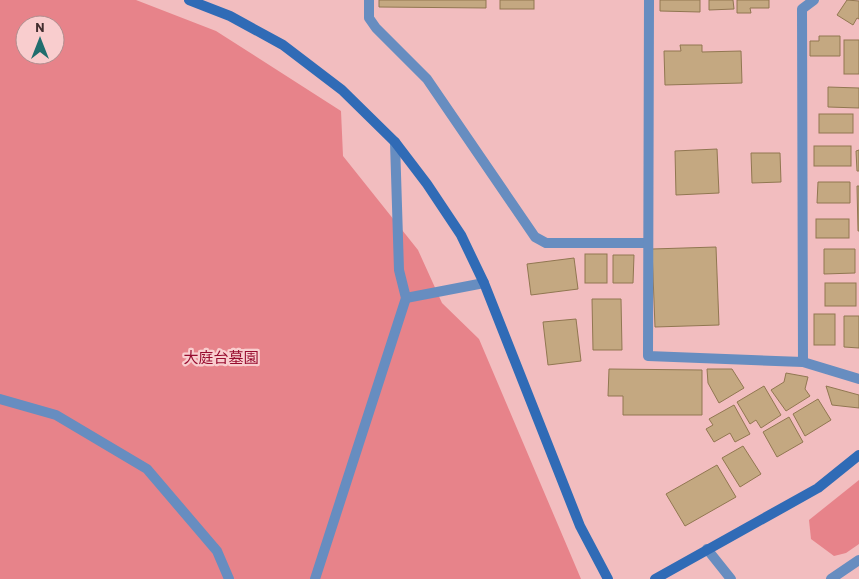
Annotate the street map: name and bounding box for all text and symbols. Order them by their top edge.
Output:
north arrow [15,15,65,65]
text: N [35,18,45,35]
park label: 大庭台墓園 [183,348,259,366]

